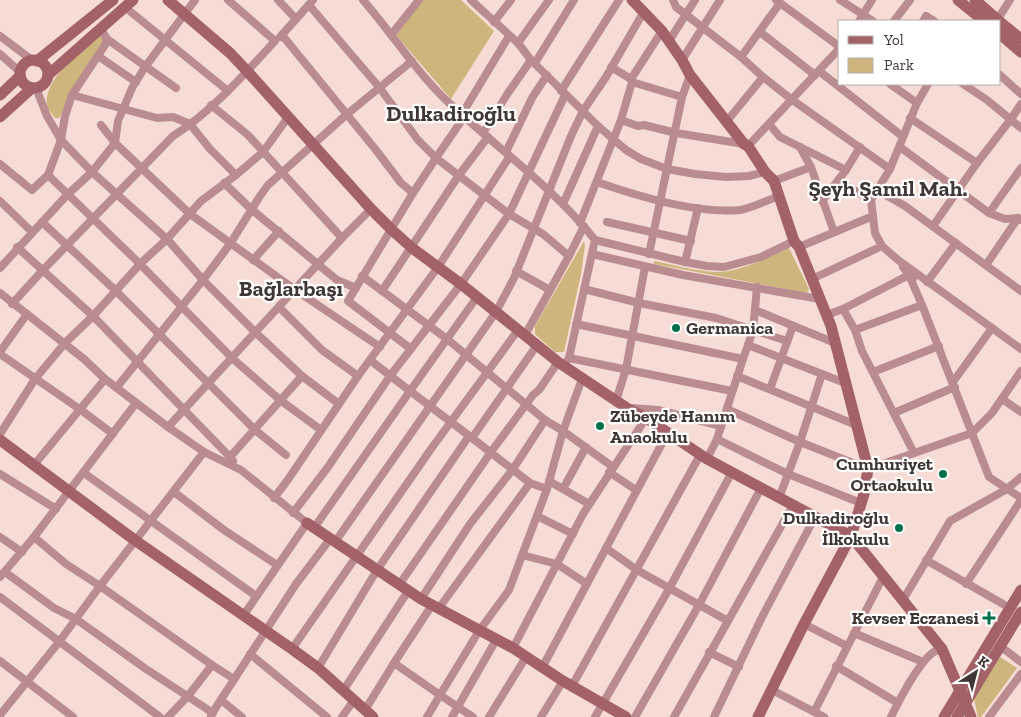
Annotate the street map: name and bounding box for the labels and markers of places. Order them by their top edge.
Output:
place label: Germanica [686,317,773,339]
marker: Germanica [670,322,682,334]
place label: Zübeyde Hanım Anaokulu [610,405,736,448]
marker: Zübeyde Hanım Anaokulu [594,420,606,432]
place label: Cumhuriyet Ortaokulu [836,453,934,496]
marker: Cumhuriyet Ortaokulu [937,468,949,480]
place label: Dulkadiroğlu İlkokulu [783,507,889,550]
marker: Dulkadiroğlu İlkokulu [893,522,905,534]
place label: Kevser Eczanesi [852,607,980,629]
marker: Kevser Eczanesi [983,612,995,624]

